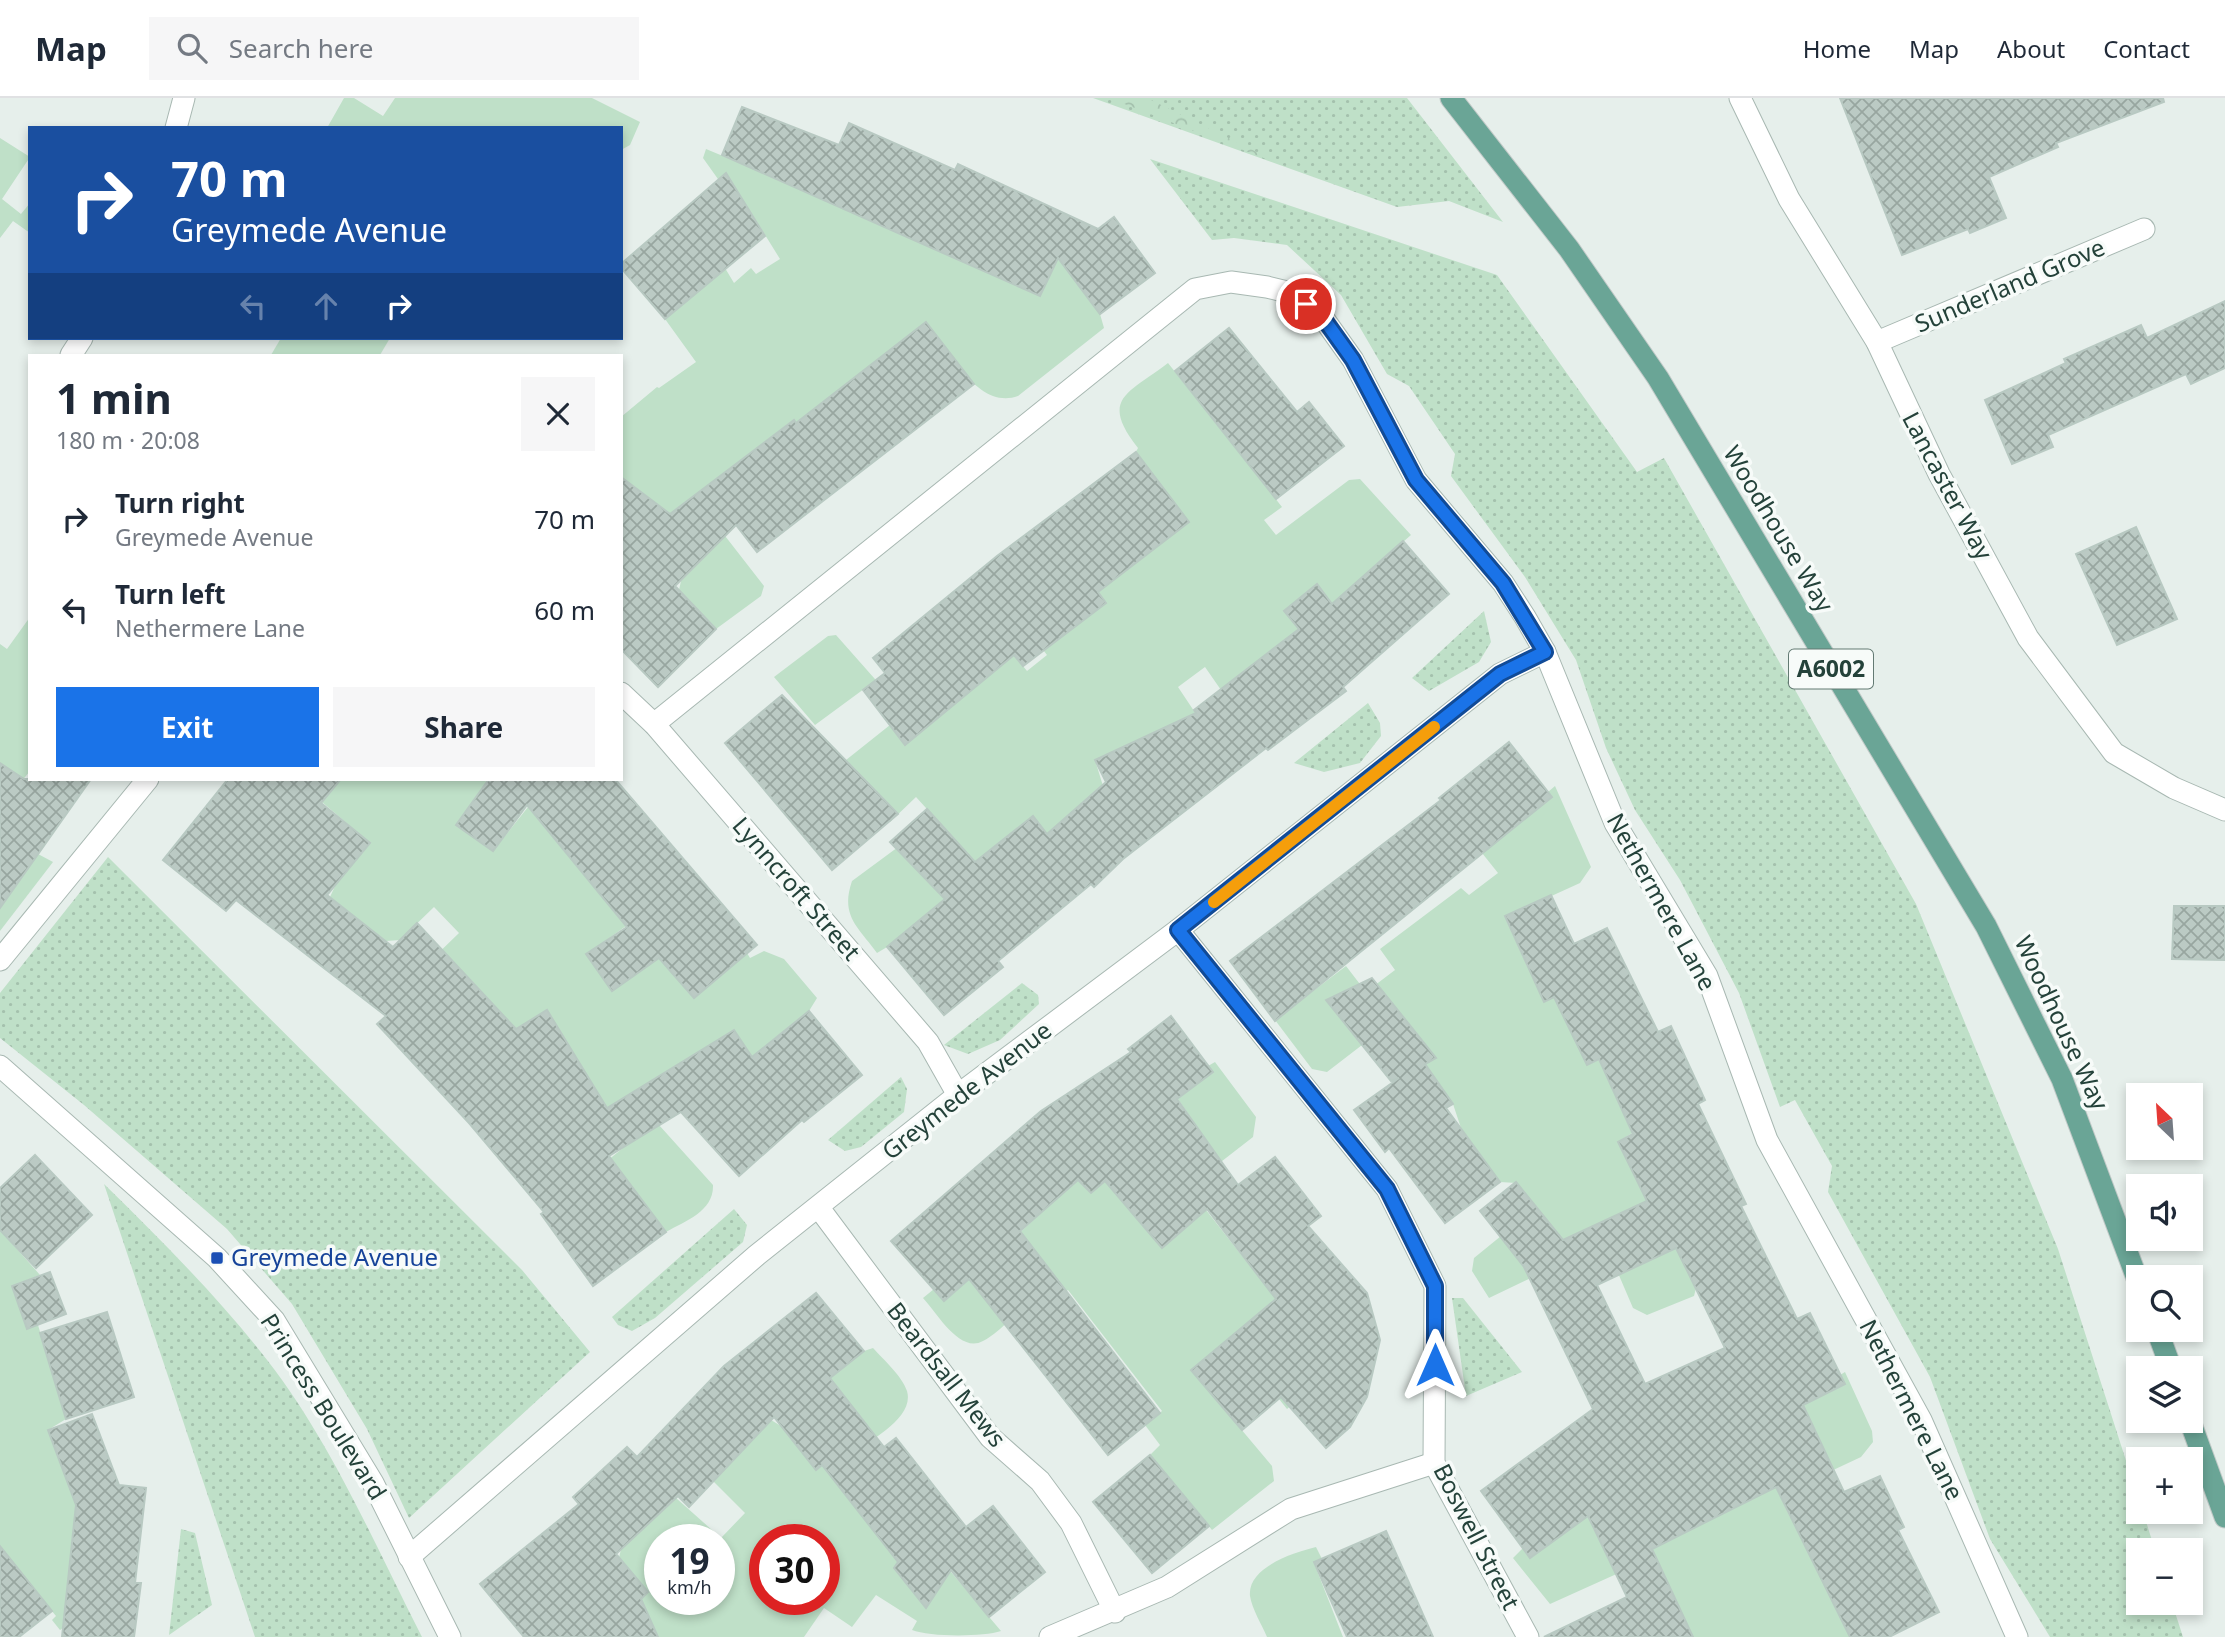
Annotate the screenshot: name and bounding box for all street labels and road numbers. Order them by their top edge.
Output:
street label: Sunderland Grove [1909,230,2109,340]
street label: Lancaster Way [1895,405,2002,566]
street label: Woodhouse Way [1717,439,1842,618]
road number: A6002 [1789,650,1873,688]
street label: Nethermere Lane [1600,807,1725,996]
street label: Lynncroft Street [726,809,869,967]
street label: Woodhouse Way [2008,930,2117,1116]
street label: Greymede Avenue [874,1013,1058,1167]
street label: Beardsall Mews [880,1295,1014,1453]
street label: Princess Boulevard [254,1307,395,1506]
street label: Nethermere Lane [1853,1313,1972,1505]
street label: Boswell Street [1426,1458,1528,1615]

